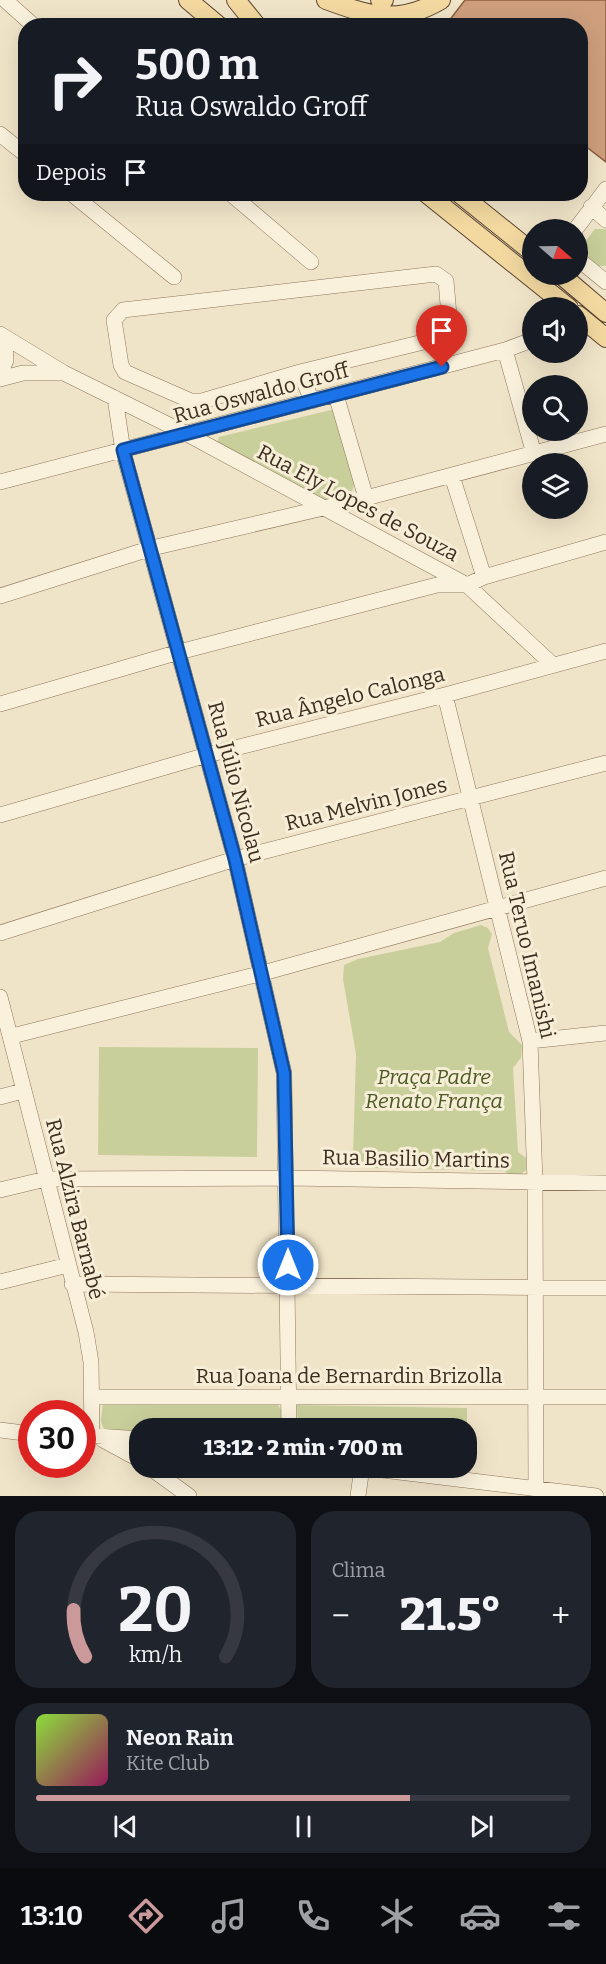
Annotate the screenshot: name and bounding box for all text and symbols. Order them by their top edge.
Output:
text: 500 m [135,40,259,90]
icon: right [36,42,114,120]
text: Rua Oswaldo Groff [135,91,367,123]
icon: arrive [119,156,152,189]
text: Depois [36,159,107,186]
north arrow [522,219,588,285]
map controls [522,219,588,519]
button: sound [522,297,588,363]
pin [416,305,467,367]
icon: arrive [425,314,458,347]
street label: Rua Oswaldo Groff [170,357,353,429]
button: search [522,375,588,441]
street label: Rua Ely Lopes de Souza [253,439,464,567]
button: layers [522,453,588,519]
street label: Rua Ângelo Calonga [253,661,448,733]
street label: Rua Júlio Nicolau [202,698,270,866]
street label: Rua Melvin Jones [282,771,450,837]
street label: Rua Teruo Imanishi [493,849,561,1041]
park label: Praça Padre Renato França [365,1064,503,1114]
street label: Rua Alzira Barnabé [40,1116,110,1302]
street label: Rua Basilio Martins [322,1144,510,1174]
position arrow [256,1233,320,1297]
street label: Rua Joana de Bernardin Brizolla [196,1363,503,1389]
speed limit sign: 30 [18,1400,96,1478]
text: 13:12 · 2 min · 700 m [203,1434,403,1461]
text: Clima [332,1558,386,1582]
text: 20 [118,1573,193,1648]
text: 21.5° [400,1588,501,1642]
text: − [332,1596,350,1636]
text: + [551,1596,570,1636]
text: km/h [129,1642,182,1668]
text: Neon Rain [126,1724,234,1751]
text: Kite Club [126,1751,210,1775]
icon: previous [109,1810,142,1843]
icon: pause [287,1810,320,1843]
icon: next [465,1810,498,1843]
icon: directions [125,1895,167,1937]
icon: music [208,1895,250,1937]
icon: phone [292,1895,334,1937]
icon: climate [376,1895,418,1937]
icon: car [459,1895,501,1937]
icon: filters [543,1895,585,1937]
text: 13:10 [21,1900,83,1932]

